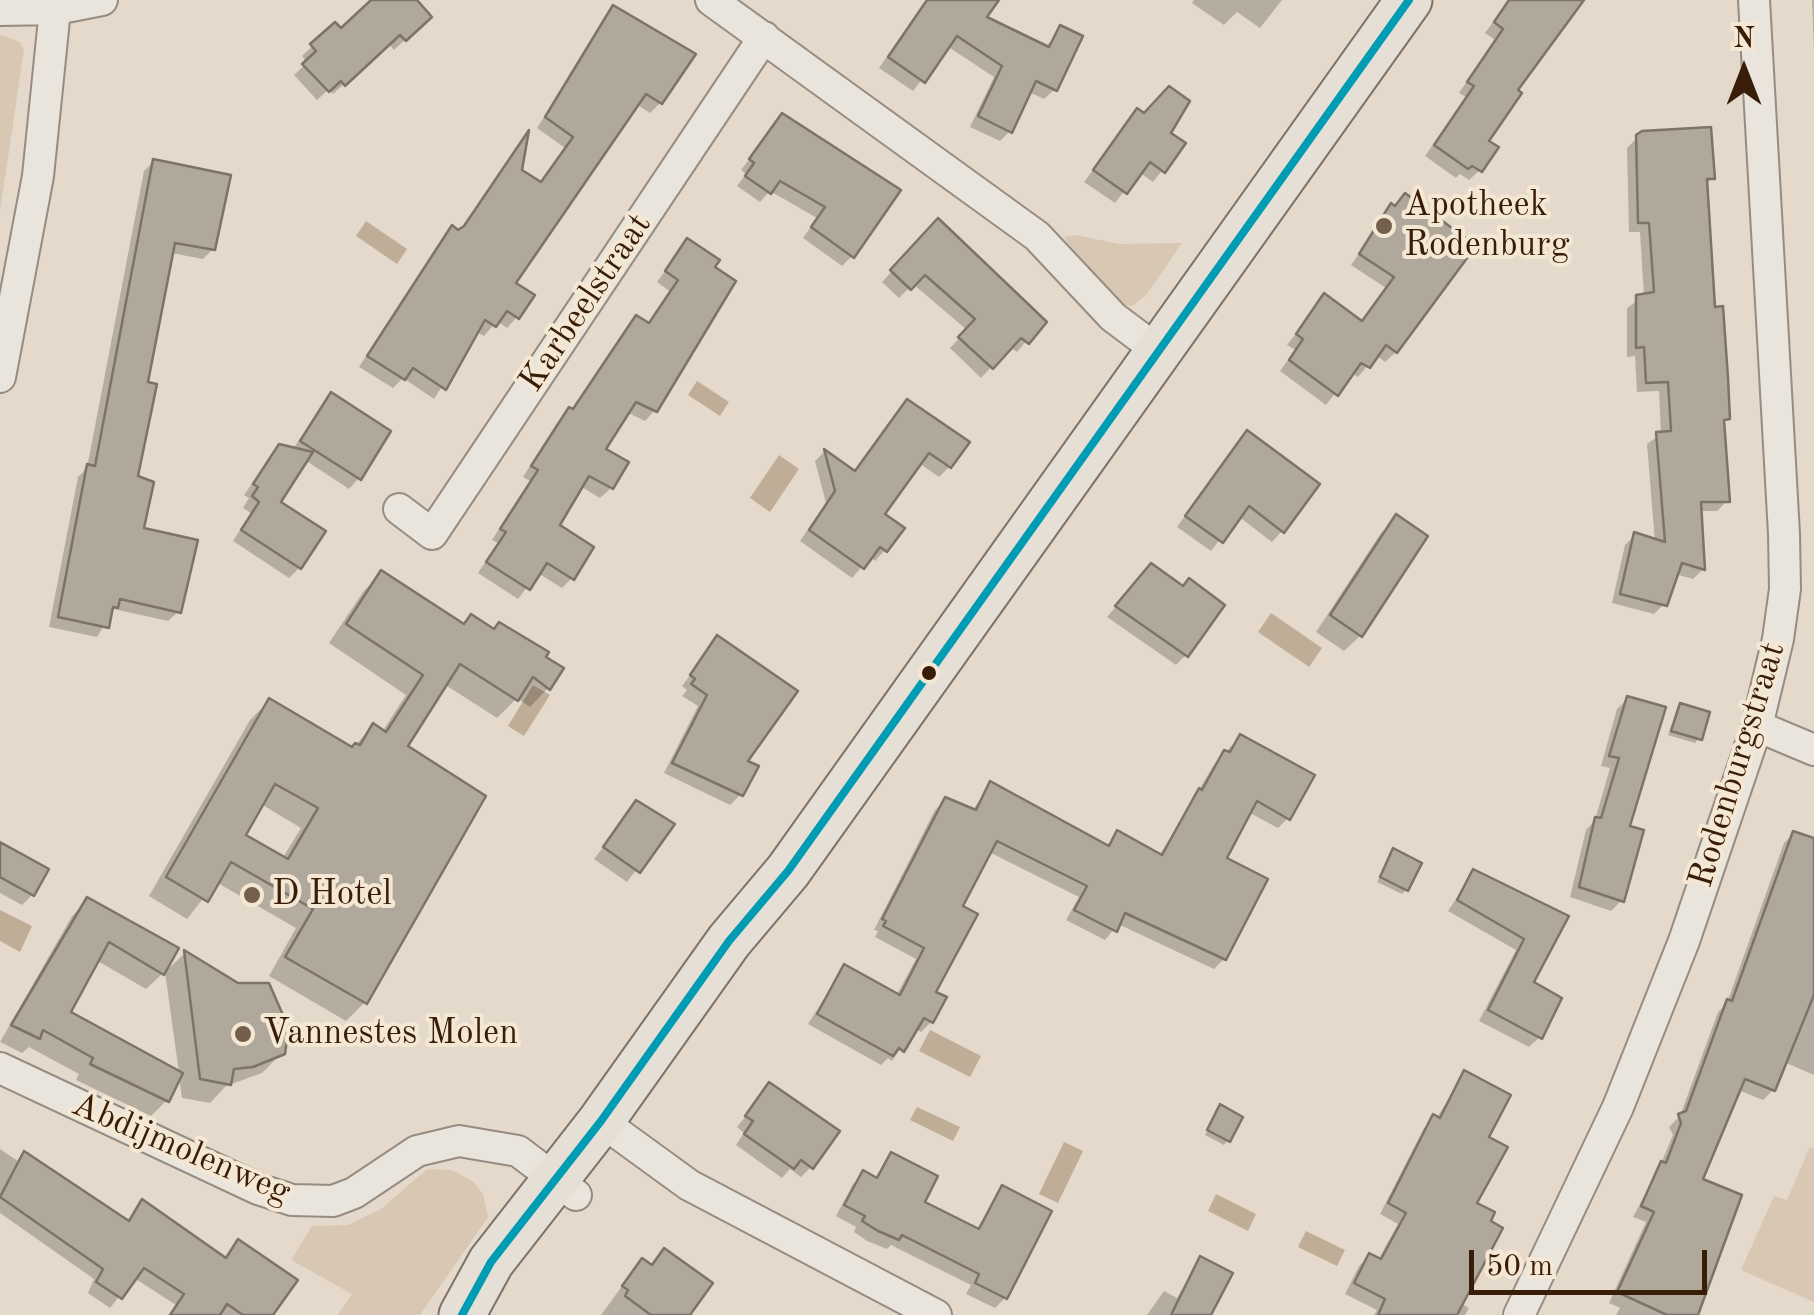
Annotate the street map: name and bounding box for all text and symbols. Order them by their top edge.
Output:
north arrow [1694,20,1794,120]
text: N [1733,26,1755,54]
place label: Apotheek Rodenburg [1404,185,1570,267]
street label: Karbeelstraat [511,206,661,400]
marker: Apotheek Rodenburg [1373,215,1395,237]
street label: Rodenburgstraat [1681,637,1795,893]
unlabelled marker [919,663,939,683]
place label: D Hotel [272,874,392,916]
marker: D Hotel [241,884,263,906]
place label: Vannestes Molen [263,1013,518,1055]
marker: Vannestes Molen [232,1023,254,1045]
street label: Abdijmolenweg [65,1084,297,1214]
scale bar [1474,1230,1712,1292]
text: 50 m [1486,1252,1553,1282]

